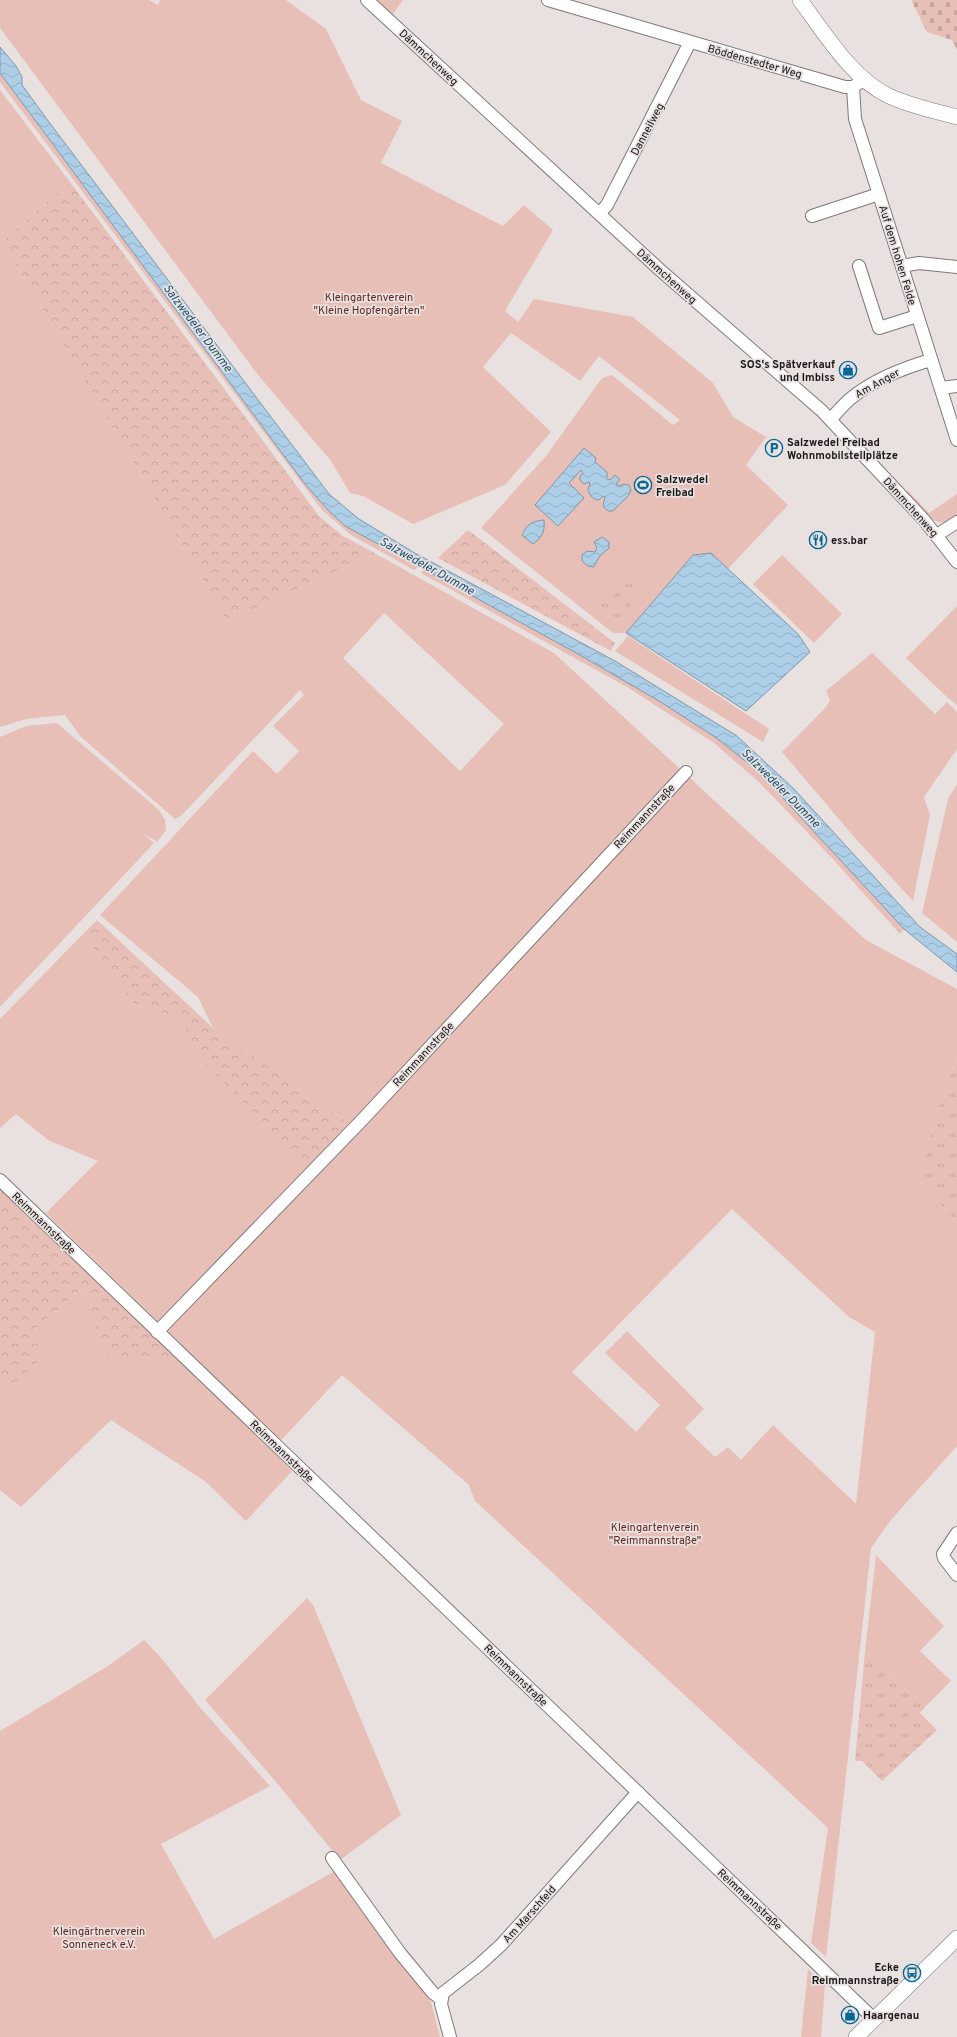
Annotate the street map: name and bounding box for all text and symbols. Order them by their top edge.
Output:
street label: Dämmchenweg [396,27,461,89]
street label: Böddenstedter Weg [706,42,804,82]
street label: Danneilweg [628,101,668,158]
street label: Auf dem hohen Felde [875,204,919,307]
street label: Dämmchenweg [633,246,699,307]
water label: Salzwedeler Dumme [159,281,236,376]
park label: Kleingartenverein "Kleine Hopfengärten" [314,291,424,318]
place label: SOS's Spätverkauf und Imbiss [740,358,835,385]
shop icon: SOS's Spätverkauf und Imbiss [838,360,858,380]
street label: Am Anger [853,365,903,402]
place label: Salzwedel Freibad Wohnmobilstellplätze [787,436,898,463]
parking icon: Salzwedel Freibad Wohnmobilstellplätze [764,438,784,458]
place label: Salzwedel Freibad [656,473,708,500]
sports icon: Salzwedel Freibad [633,475,653,495]
street label: Dämmchenweg [880,475,941,541]
restaurant icon: ess.bar [808,530,828,550]
water label: Salzwedeler Dumme [376,534,477,600]
place label: ess.bar [831,534,868,548]
water label: Salzwedeler Dumme [737,746,824,832]
street label: Reimmannstraße [611,781,678,852]
street label: Reimmannstraße [390,1019,457,1090]
street label: Reimmannstraße [8,1190,78,1258]
street label: Reimmannstraße [246,1418,316,1486]
park label: Kleingartenverein "Reimmannstraße" [609,1521,701,1548]
street label: Reimmannstraße [480,1642,550,1710]
street label: Reimmannstraße [714,1866,785,1933]
street label: Am Marschfeld [500,1883,559,1947]
park label: Kleingärtnerverein Sonneneck e.V. [53,1925,145,1952]
place label: Ecke Reimmannstraße [812,1961,899,1988]
bus stop icon: Ecke Reimmannstraße [902,1963,922,1983]
shop icon: Haargenau [840,2005,860,2025]
place label: Haargenau [863,2009,919,2023]

